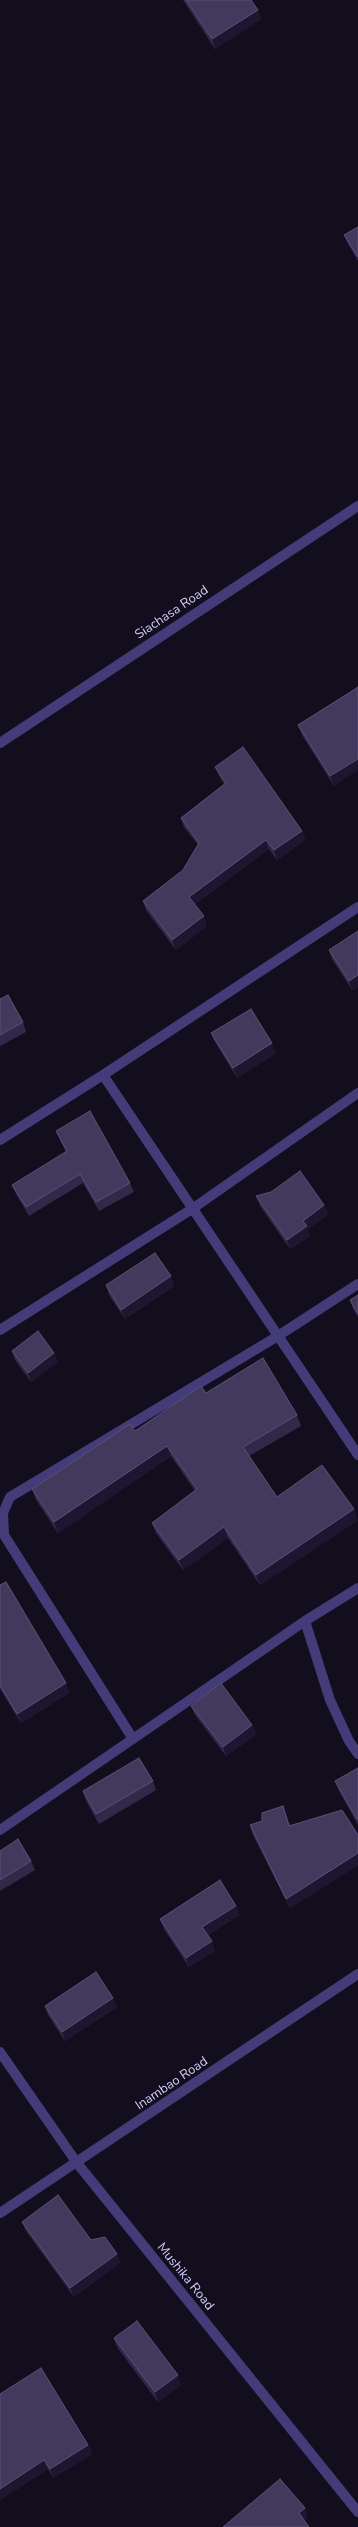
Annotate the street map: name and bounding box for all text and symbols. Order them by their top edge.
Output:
street label: Siachasa Road [132,583,212,643]
street label: Inambao Road [133,2054,211,2114]
street label: Mushika Road [153,2240,217,2314]

